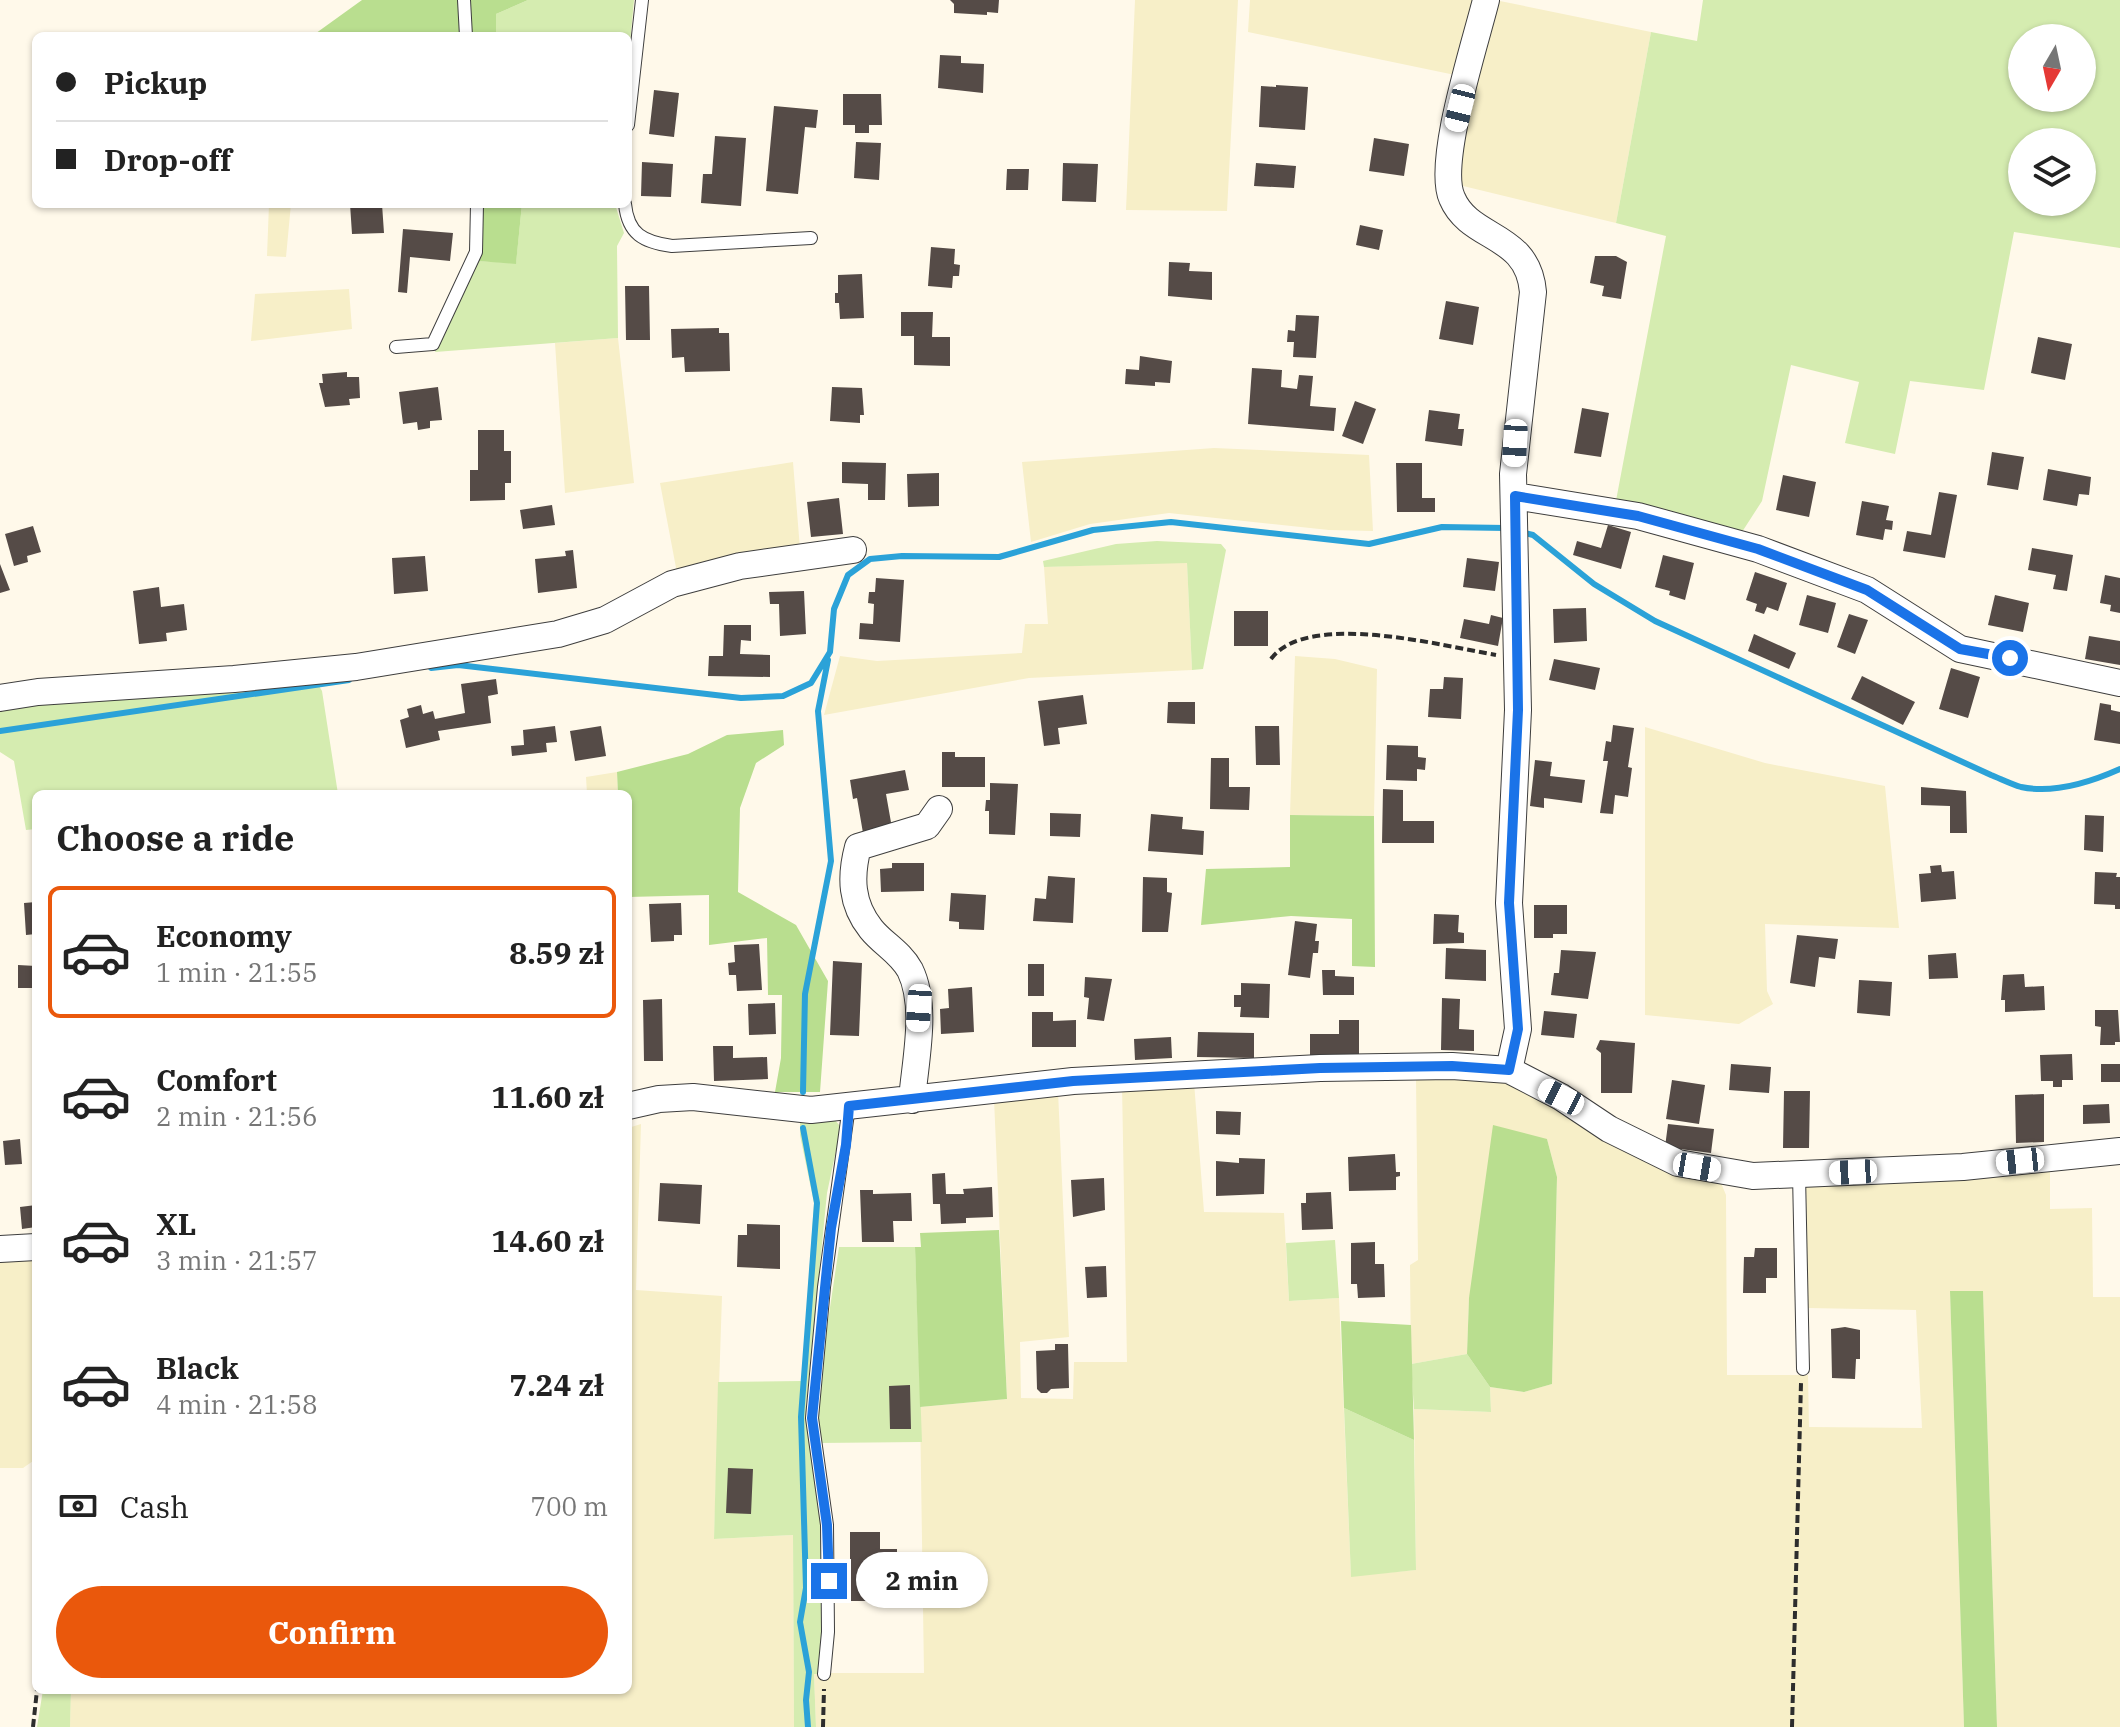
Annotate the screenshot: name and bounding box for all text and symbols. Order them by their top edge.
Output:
north arrow [2008,24,2096,112]
map controls [2008,24,2096,216]
text: Pickup [104,63,207,102]
car [1443,82,1477,134]
button: layers [2008,128,2096,216]
text: Drop-off [104,140,232,179]
car [1502,418,1528,468]
route start [1992,640,2028,676]
text: Choose a ride [56,814,295,861]
icon: car [60,916,132,988]
text: Economy [156,916,292,955]
text: 8.59 zł [509,933,604,972]
text: 1 min · 21:55 [156,955,318,989]
car [905,983,933,1033]
icon: car [60,1060,132,1132]
text: Comfort [156,1060,277,1099]
car [1534,1075,1588,1119]
text: 11.60 zł [491,1077,604,1116]
text: 2 min · 21:56 [156,1099,318,1133]
car [1995,1147,2045,1175]
car [1671,1151,1723,1183]
car [1828,1159,1878,1185]
icon: car [60,1204,132,1276]
text: XL [156,1204,196,1243]
text: 14.60 zł [491,1221,604,1260]
text: 3 min · 21:57 [156,1243,318,1277]
icon: car [60,1348,132,1420]
text: Black [156,1348,239,1387]
text: 7.24 zł [509,1365,604,1404]
text: 4 min · 21:58 [156,1387,318,1421]
icon: cash [56,1484,100,1528]
text: Cash [120,1487,189,1526]
text: 700 m [530,1489,608,1523]
callout: 2 min [857,1553,989,1609]
route end [811,1563,847,1599]
text: 2 min [886,1563,958,1597]
button: Confirm [56,1586,608,1678]

